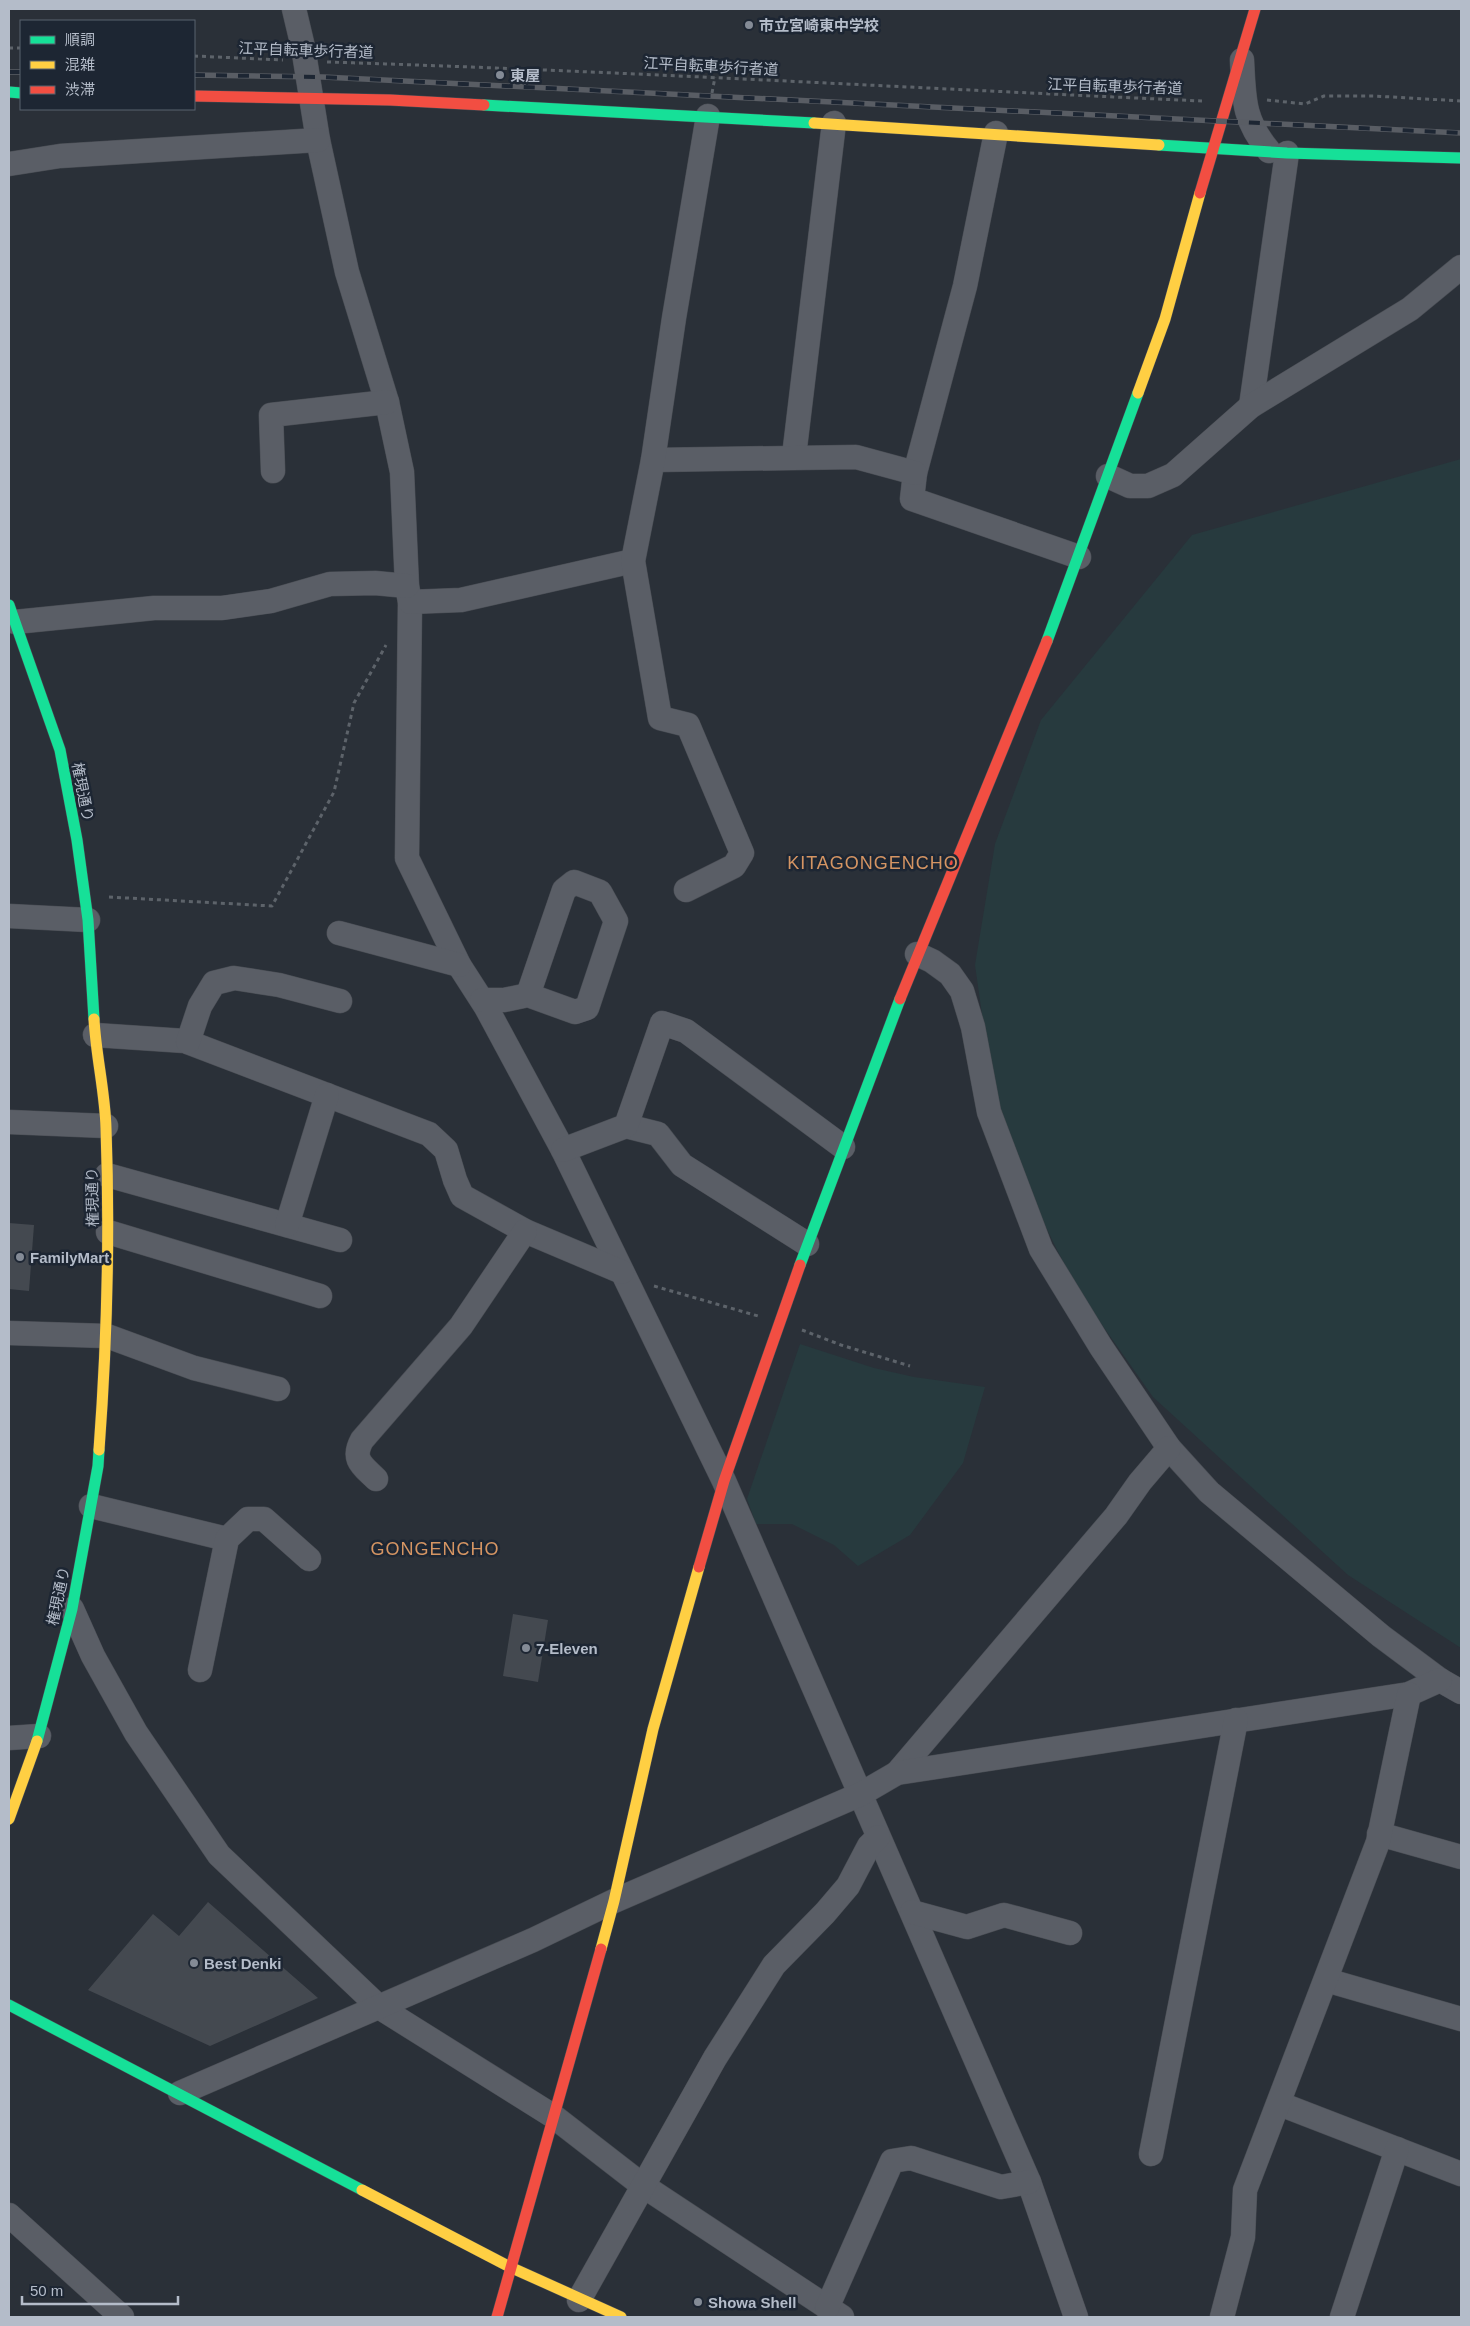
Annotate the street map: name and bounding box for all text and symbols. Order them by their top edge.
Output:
place label: 市立宮崎東中学校 [759,17,879,34]
marker: 市立宮崎東中学校 [743,19,755,31]
legend [20,20,195,110]
text: 順調 [65,31,95,48]
street label: 江平自転車歩行者道 [238,39,374,61]
street label: 江平自転車歩行者道 [643,54,779,78]
text: 混雑 [65,56,95,73]
place label: 東屋 [510,67,540,84]
marker: 東屋 [494,69,506,81]
street label: 江平自転車歩行者道 [1047,75,1183,97]
text: 渋滞 [65,81,95,98]
street label: 権現通り [69,761,97,823]
district label: KITAGONGENCHO [787,853,959,873]
street label: 権現通り [83,1167,101,1227]
place label: FamilyMart [30,1249,109,1266]
marker: FamilyMart [14,1251,26,1263]
district label: GONGENCHO [370,1539,500,1559]
street label: 権現通り [43,1565,73,1627]
place label: 7-Eleven [536,1640,598,1657]
marker: 7-Eleven [520,1642,532,1654]
place label: Best Denki [204,1955,282,1972]
marker: Best Denki [188,1957,200,1969]
scale bar [22,2274,179,2306]
text: 50 m [30,2282,63,2299]
place label: Showa Shell [708,2294,796,2311]
marker: Showa Shell [692,2296,704,2308]

